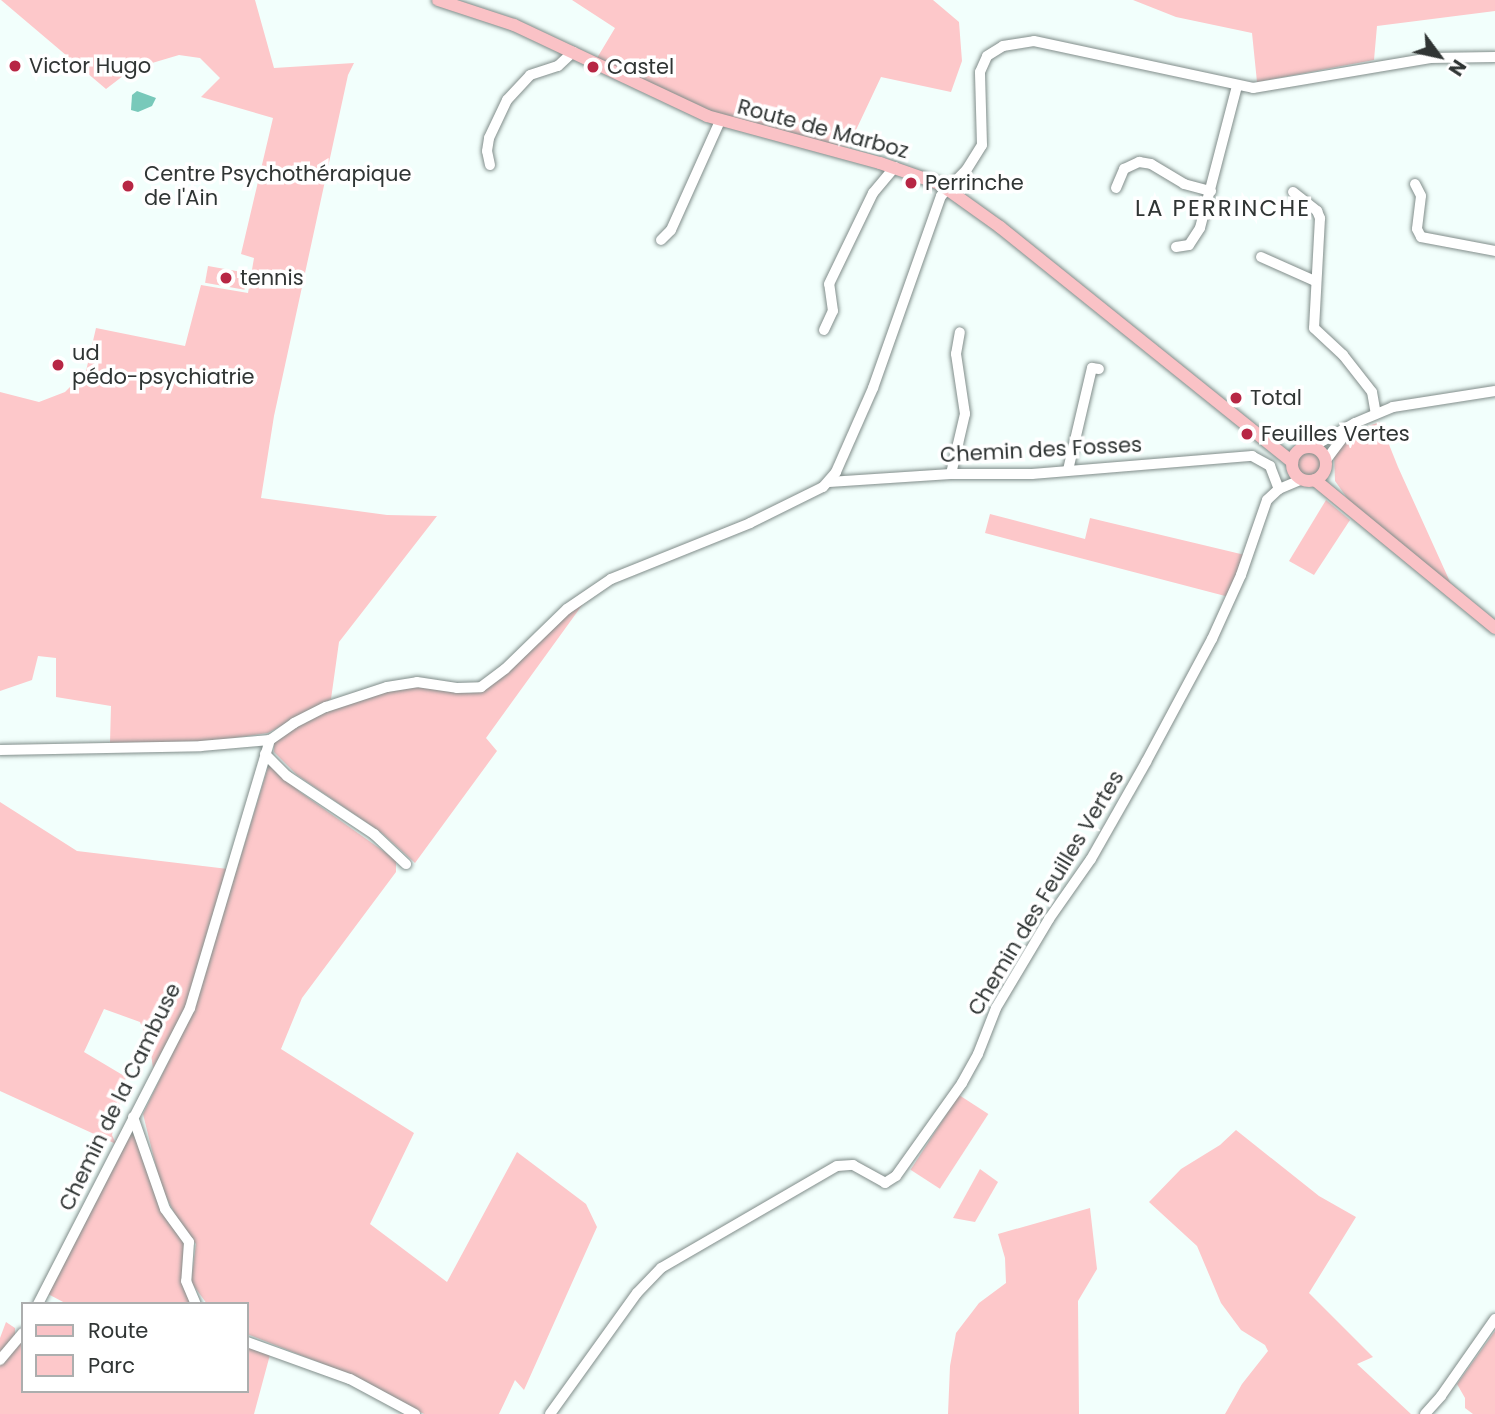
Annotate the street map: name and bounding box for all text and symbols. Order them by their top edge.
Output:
north arrow [1404,21,1474,91]
place label: Victor Hugo [29,53,151,79]
place label: Castel [607,54,674,80]
text: N [1442,54,1472,81]
marker: Victor Hugo [7,58,23,74]
marker: Castel [585,59,601,75]
street label: Route de Marboz [735,94,911,164]
place label: Centre Psychothérapique de l'Ain [144,161,411,211]
place label: Perrinche [925,170,1024,196]
marker: Perrinche [903,175,919,191]
marker: Centre Psychothérapique de l'Ain [118,176,138,196]
district label: LA PERRINCHE [1137,194,1309,222]
place label: tennis [240,265,304,291]
marker: tennis [218,270,234,286]
place label: ud pédo-psychiatrie [72,340,255,390]
marker: ud pédo-psychiatrie [50,357,66,373]
place label: Total [1250,385,1302,411]
marker: Total [1228,390,1244,406]
place label: Feuilles Vertes [1261,421,1410,447]
marker: Feuilles Vertes [1239,426,1255,442]
street label: Chemin des Fosses [939,432,1143,468]
street label: Chemin des Feuilles Vertes [963,766,1129,1020]
street label: Chemin de la Cambuse [54,979,186,1215]
legend [21,1302,248,1393]
text: Route [88,1316,148,1345]
text: Parc [88,1351,135,1380]

